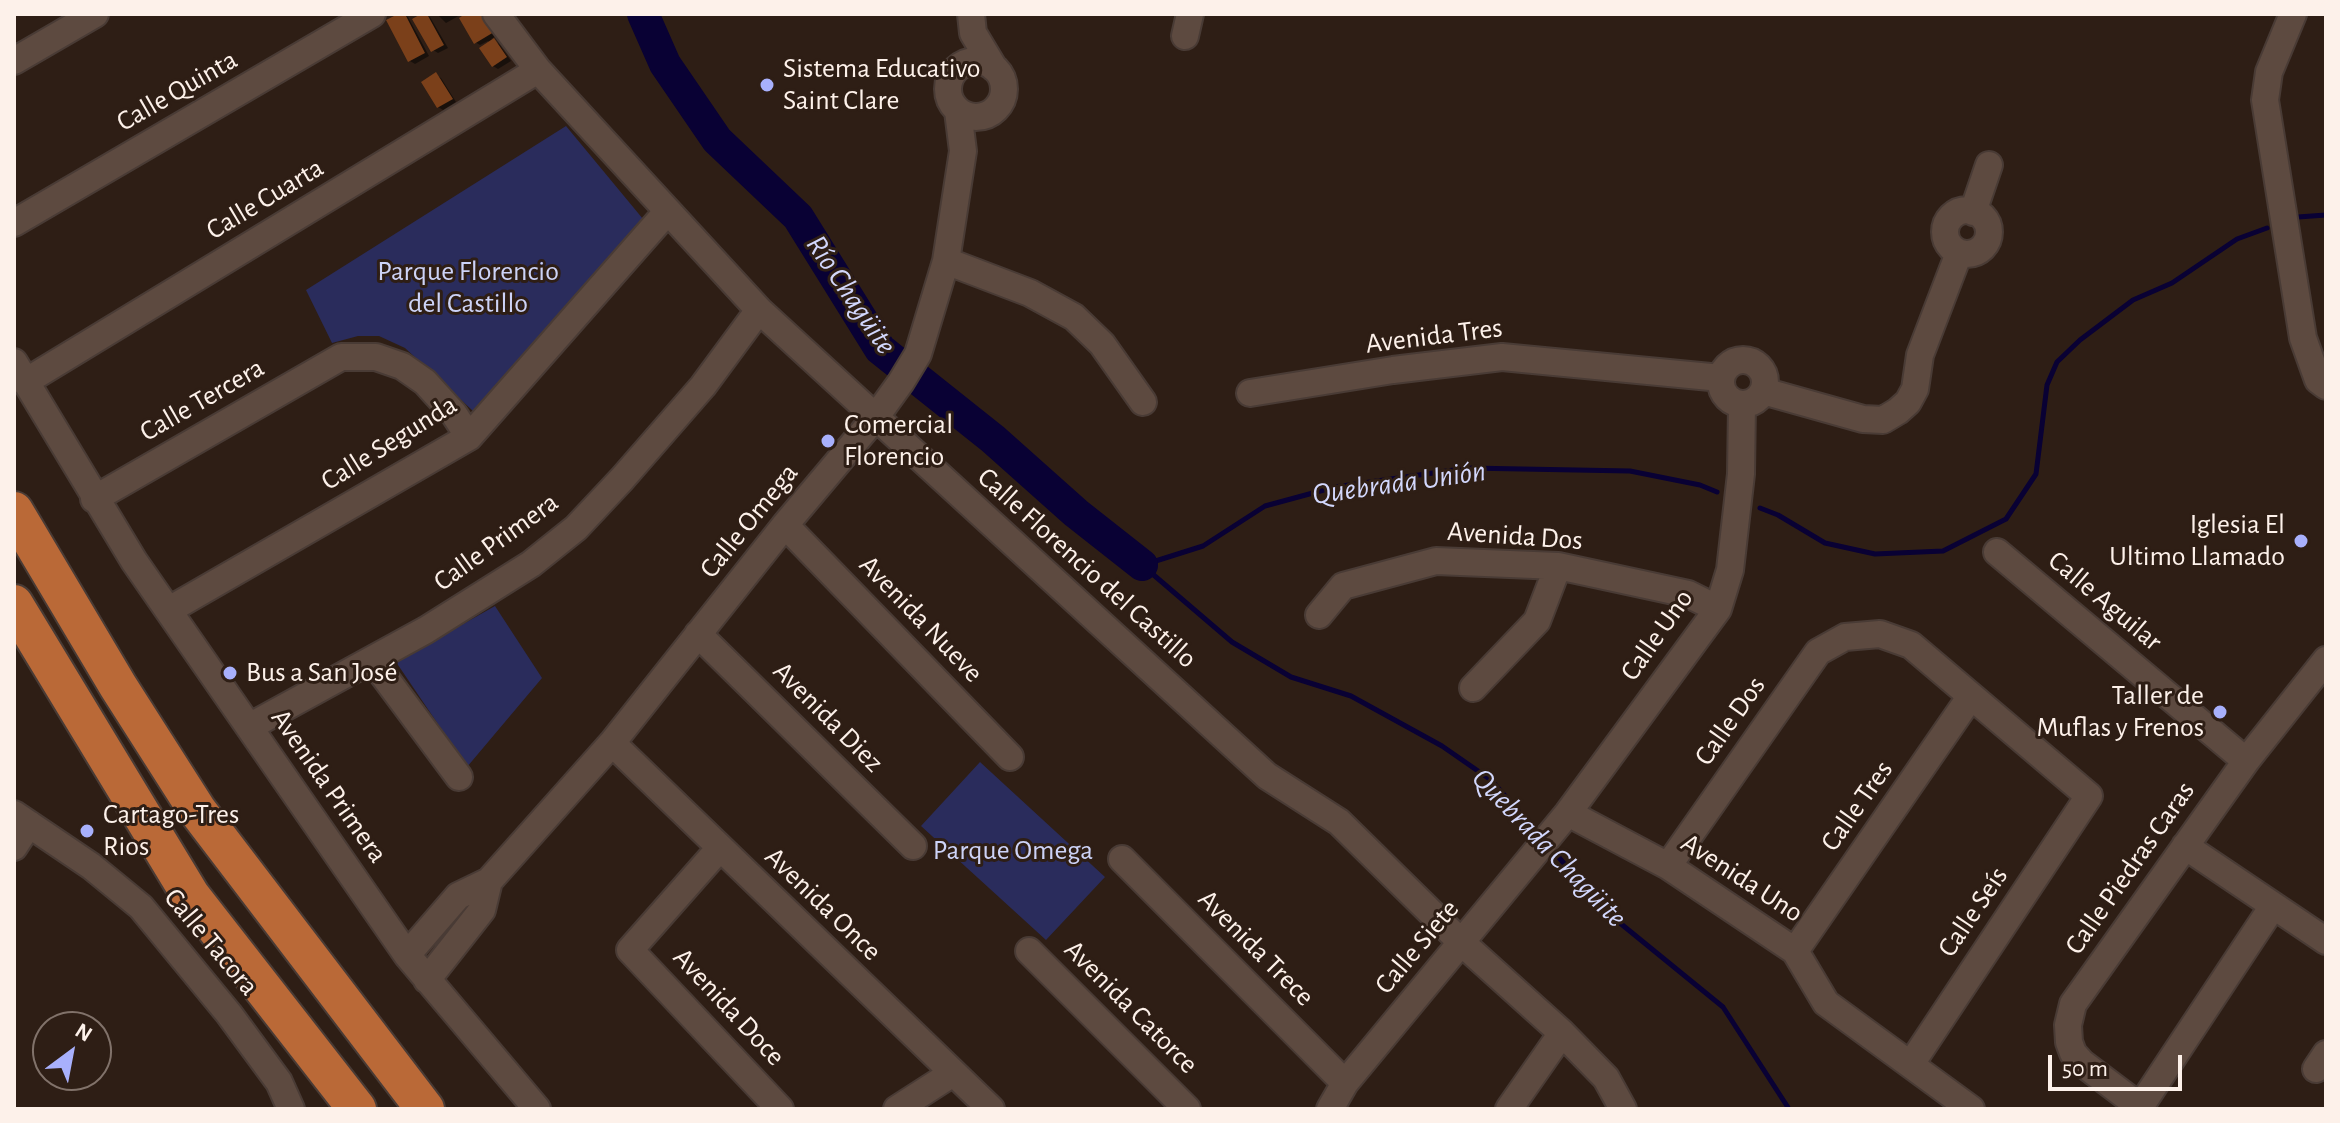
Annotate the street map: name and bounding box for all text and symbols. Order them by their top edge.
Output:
street label: Calle Quinta [111,43,243,139]
place label: Sistema Educativo Saint Clare [783,52,981,118]
marker: Sistema Educativo Saint Clare [758,76,776,94]
street label: Calle Cuarta [200,151,330,247]
water label: Río Chagüite [798,228,904,362]
park label: Parque Florencio del Castillo [377,255,559,321]
street label: Avenida Tres [1364,311,1504,361]
street label: Calle Tercera [134,351,270,449]
street label: Calle Segunda [315,388,463,498]
place label: Comercial Florencio [844,408,953,474]
marker: Comercial Florencio [819,432,837,450]
water label: Quebrada Unión [1310,453,1488,513]
street label: Calle Omega [693,457,805,585]
street label: Calle Florencio del Castillo [970,461,1204,675]
street label: Calle Primera [427,486,565,598]
place label: Iglesia El Ultimo Llamado [2109,508,2285,574]
street label: Avenida Dos [1446,515,1584,557]
marker: Iglesia El Ultimo Llamado [2292,532,2310,550]
street label: Calle Aguilar [2041,544,2169,658]
street label: Avenida Nueve [852,548,990,690]
street label: Calle Uno [1613,583,1701,687]
street label: Avenida Diez [766,655,890,779]
place label: Bus a San José [246,656,397,690]
marker: Bus a San José [221,664,239,682]
street label: Calle Dos [1687,670,1773,772]
place label: Taller de Muflas y Frenos [2036,679,2204,745]
street label: Avenida Primera [264,703,394,869]
marker: Taller de Muflas y Frenos [2211,703,2229,721]
street label: Calle Tres [1814,754,1900,858]
water label: Quebrada Chagüite [1464,761,1634,935]
street label: Calle Piedras Caras [2058,775,2202,961]
place label: Cartago-Tres Rios [103,798,239,864]
marker: Cartago-Tres Rios [78,822,96,840]
street label: Avenida Uno [1675,826,1809,930]
park label: Parque Omega [933,834,1093,868]
street label: Avenida Once [758,840,888,968]
street label: Calle Seís [1931,861,2015,963]
street label: Calle Tacora [156,882,266,1002]
street label: Avenida Trece [1191,883,1321,1013]
street label: Calle Siete [1368,893,1466,1001]
street label: Avenida Catorce [1057,933,1205,1081]
street label: Avenida Doce [666,941,792,1073]
north arrow [32,1011,112,1091]
text: N [71,1019,96,1046]
scale bar [2052,1039,2186,1089]
text: 50 m [2062,1057,2108,1081]

